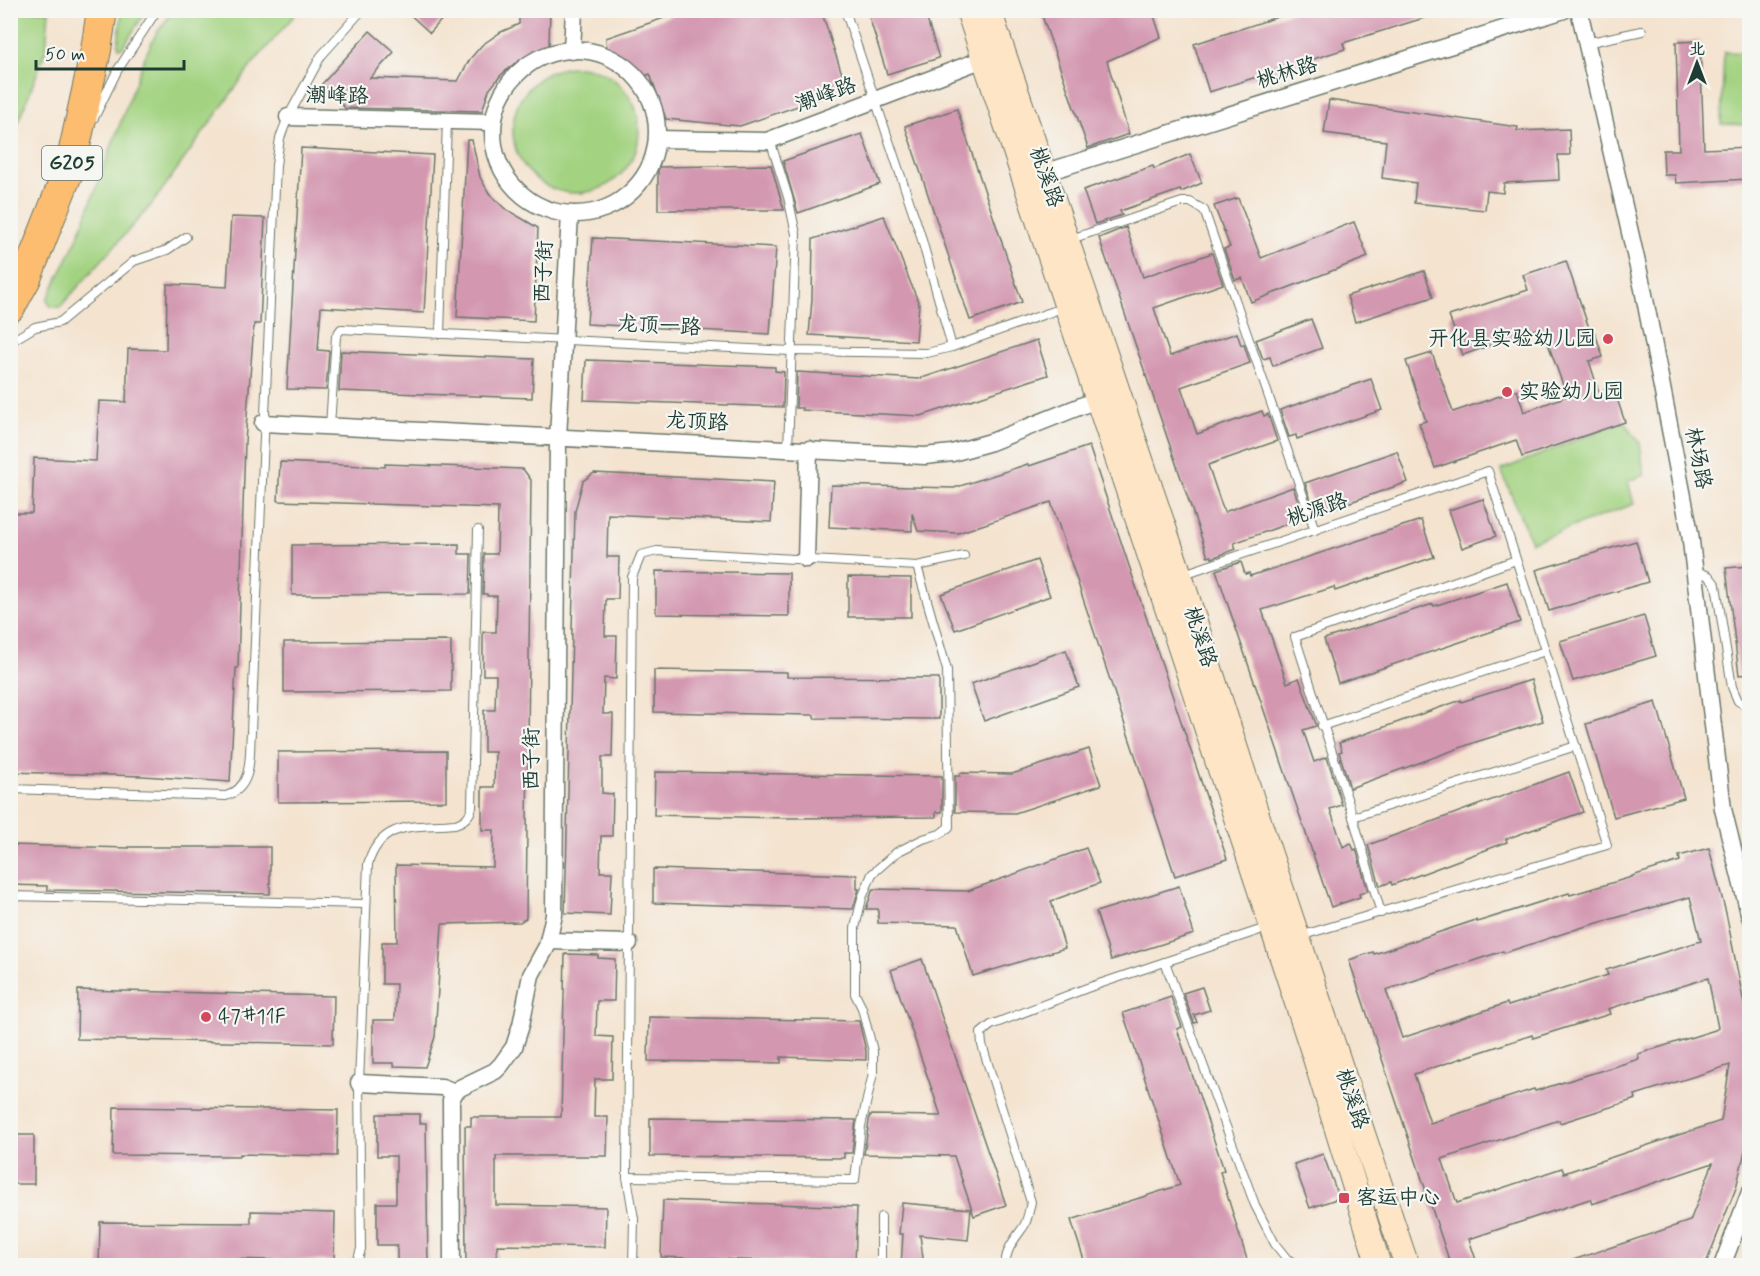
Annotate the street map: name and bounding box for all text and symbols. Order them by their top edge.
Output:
scale bar [36,33,184,71]
north arrow [1667,33,1727,93]
text: 北 [1689,39,1705,60]
text: 50 m [45,43,85,67]
street label: 桃林路 [1253,50,1321,96]
street label: 潮峰路 [792,71,860,119]
street label: 潮峰路 [305,81,369,111]
street label: 桃溪路 [1023,143,1069,211]
road number: G205 [42,146,102,180]
street label: 西子街 [528,240,560,304]
street label: 龙顶一路 [616,310,702,342]
place label: 开化县实验幼儿园 [1428,325,1596,353]
marker: 开化县实验幼儿园 [1601,332,1615,346]
place label: 实验幼儿园 [1519,378,1624,406]
marker: 实验幼儿园 [1500,385,1514,399]
street label: 龙顶路 [665,406,729,438]
street label: 林场路 [1678,424,1718,492]
street label: 桃源路 [1283,487,1351,533]
street label: 桃溪路 [1177,603,1223,671]
street label: 西子街 [518,728,546,791]
place label: 47#11F [218,1003,286,1031]
marker: 47#11F [199,1010,213,1024]
street label: 桃溪路 [1329,1065,1375,1133]
place label: 客运中心 [1356,1184,1440,1212]
marker: 客运中心 [1337,1191,1351,1205]

